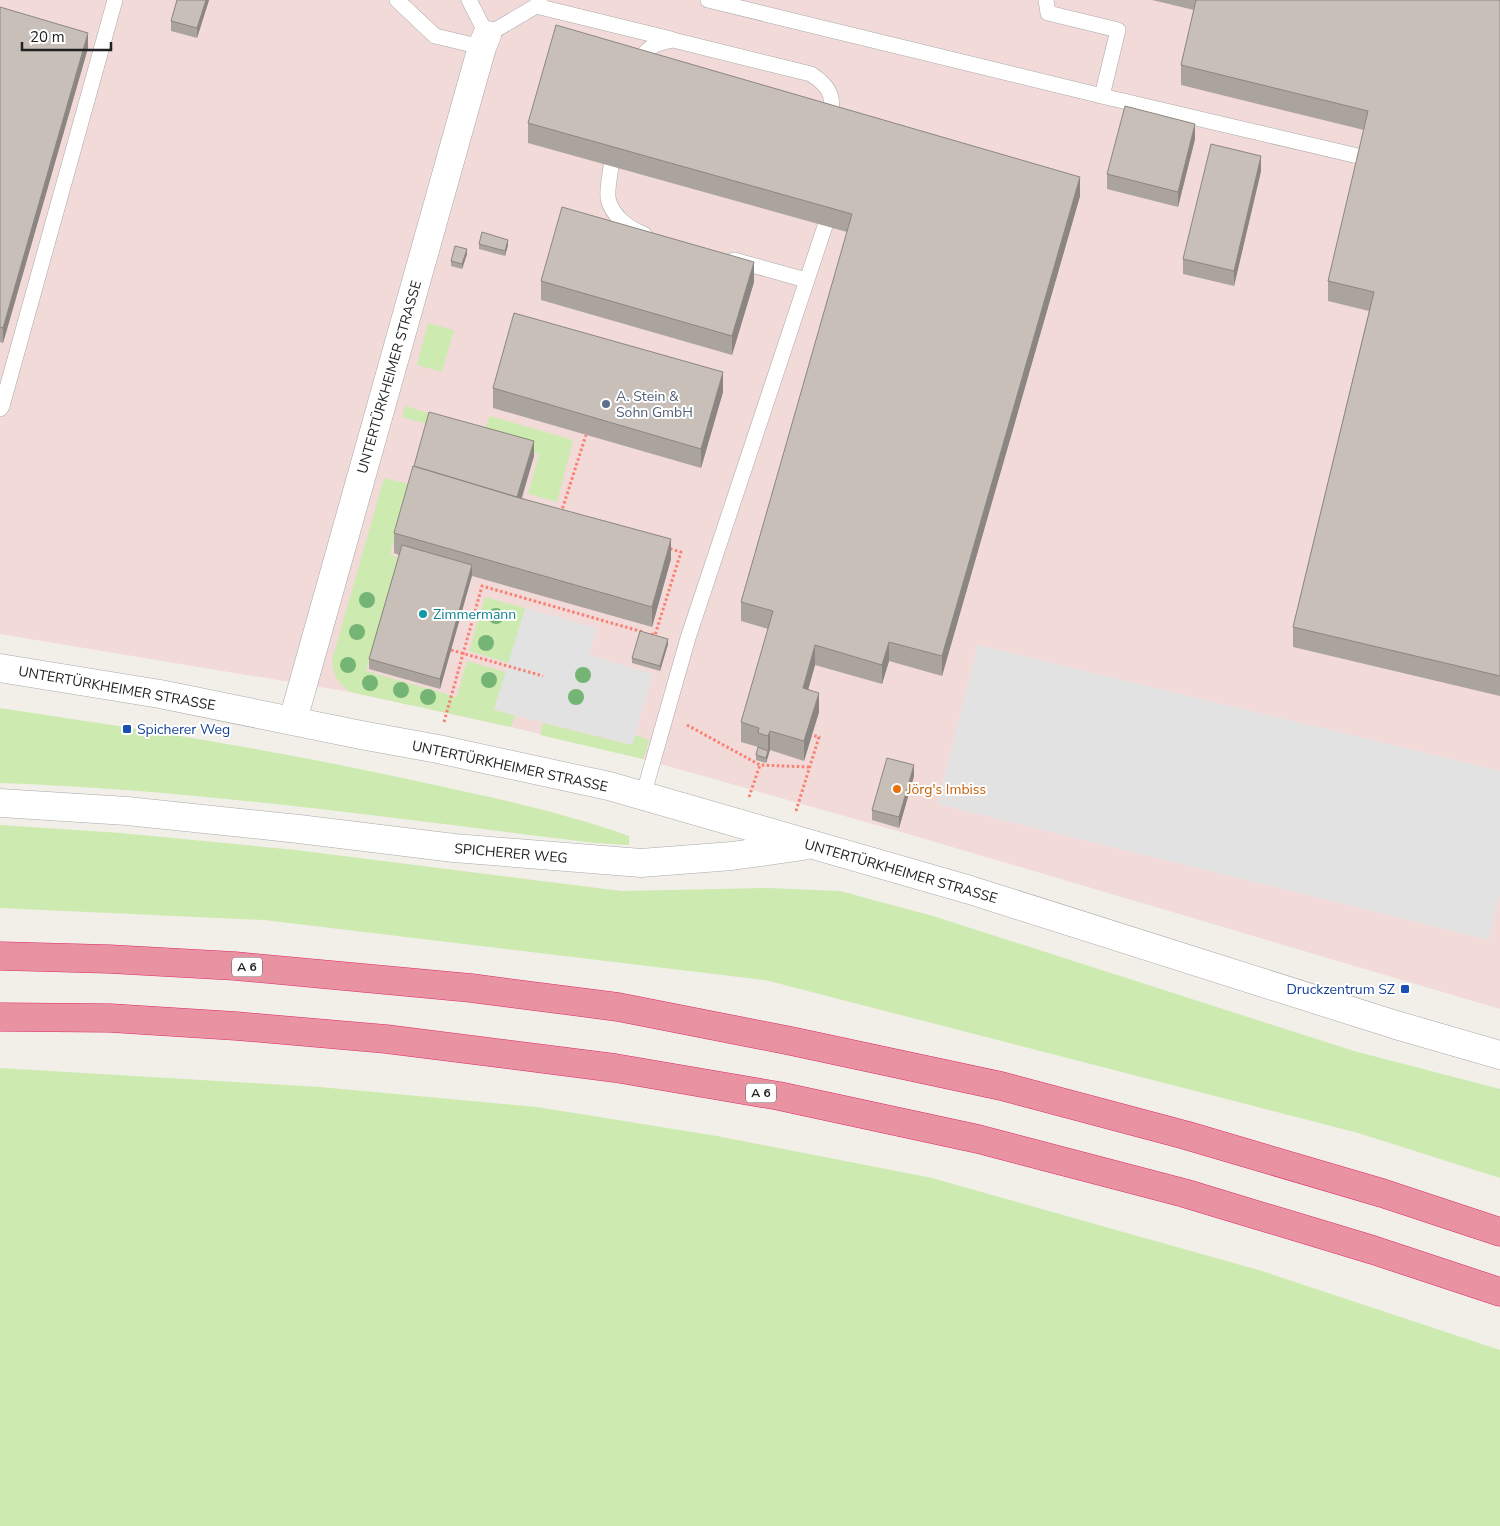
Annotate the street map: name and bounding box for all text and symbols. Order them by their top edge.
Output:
scale bar [22,20,111,52]
text: 20 m [30,27,65,47]
street label: UNTERTÜRKHEIMER STRASSE [353,278,426,476]
place label: A. Stein & Sohn GmbH [616,387,693,422]
marker: A. Stein & Sohn GmbH [600,398,612,410]
place label: Zimmermann [433,605,516,624]
marker: Zimmermann [417,608,429,620]
street label: UNTERTÜRKHEIMER STRASSE [17,662,217,715]
place label: Spicherer Weg [137,720,230,739]
marker: Spicherer Weg [121,723,133,735]
street label: UNTERTÜRKHEIMER STRASSE [410,736,610,797]
place label: Jörg's Imbiss [906,780,987,799]
marker: Jörg's Imbiss [891,783,903,795]
street label: UNTERTÜRKHEIMER STRASSE [802,835,1000,908]
street label: SPICHERER WEG [454,839,568,868]
road number: A 6 [232,958,262,976]
place label: Druckzentrum SZ [1286,980,1395,999]
marker: Druckzentrum SZ [1399,983,1411,995]
road number: A 6 [746,1084,776,1102]

